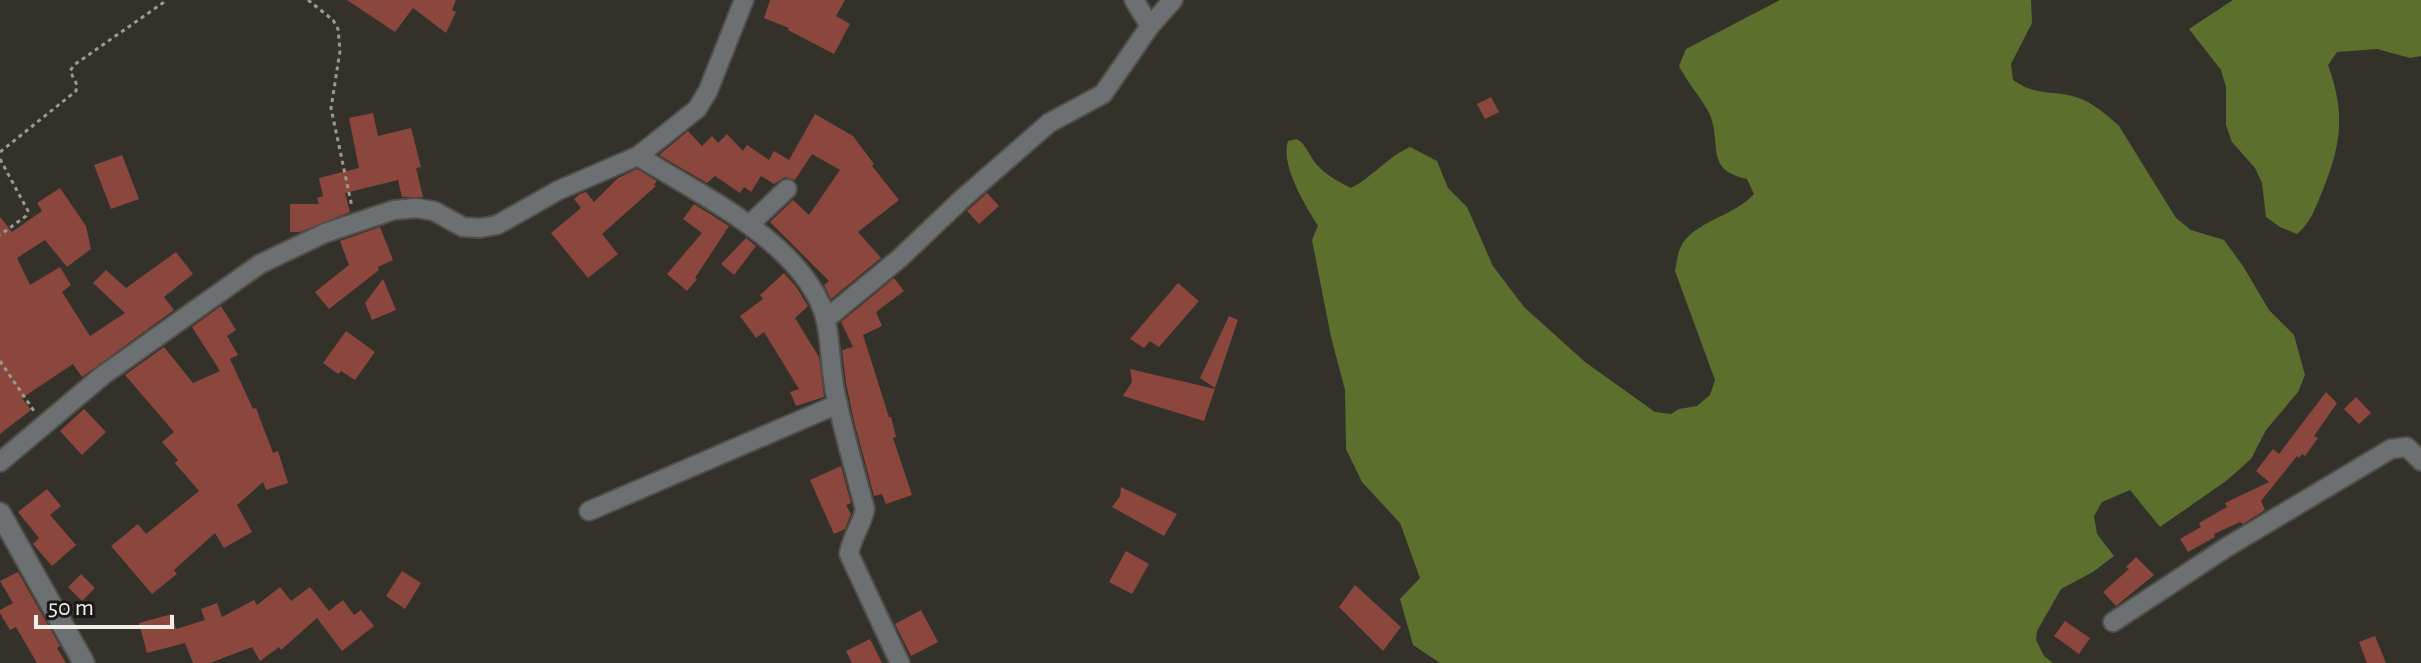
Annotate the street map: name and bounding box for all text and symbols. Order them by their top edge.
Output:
scale bar [36,579,172,629]
text: 50 m [48,596,94,620]

